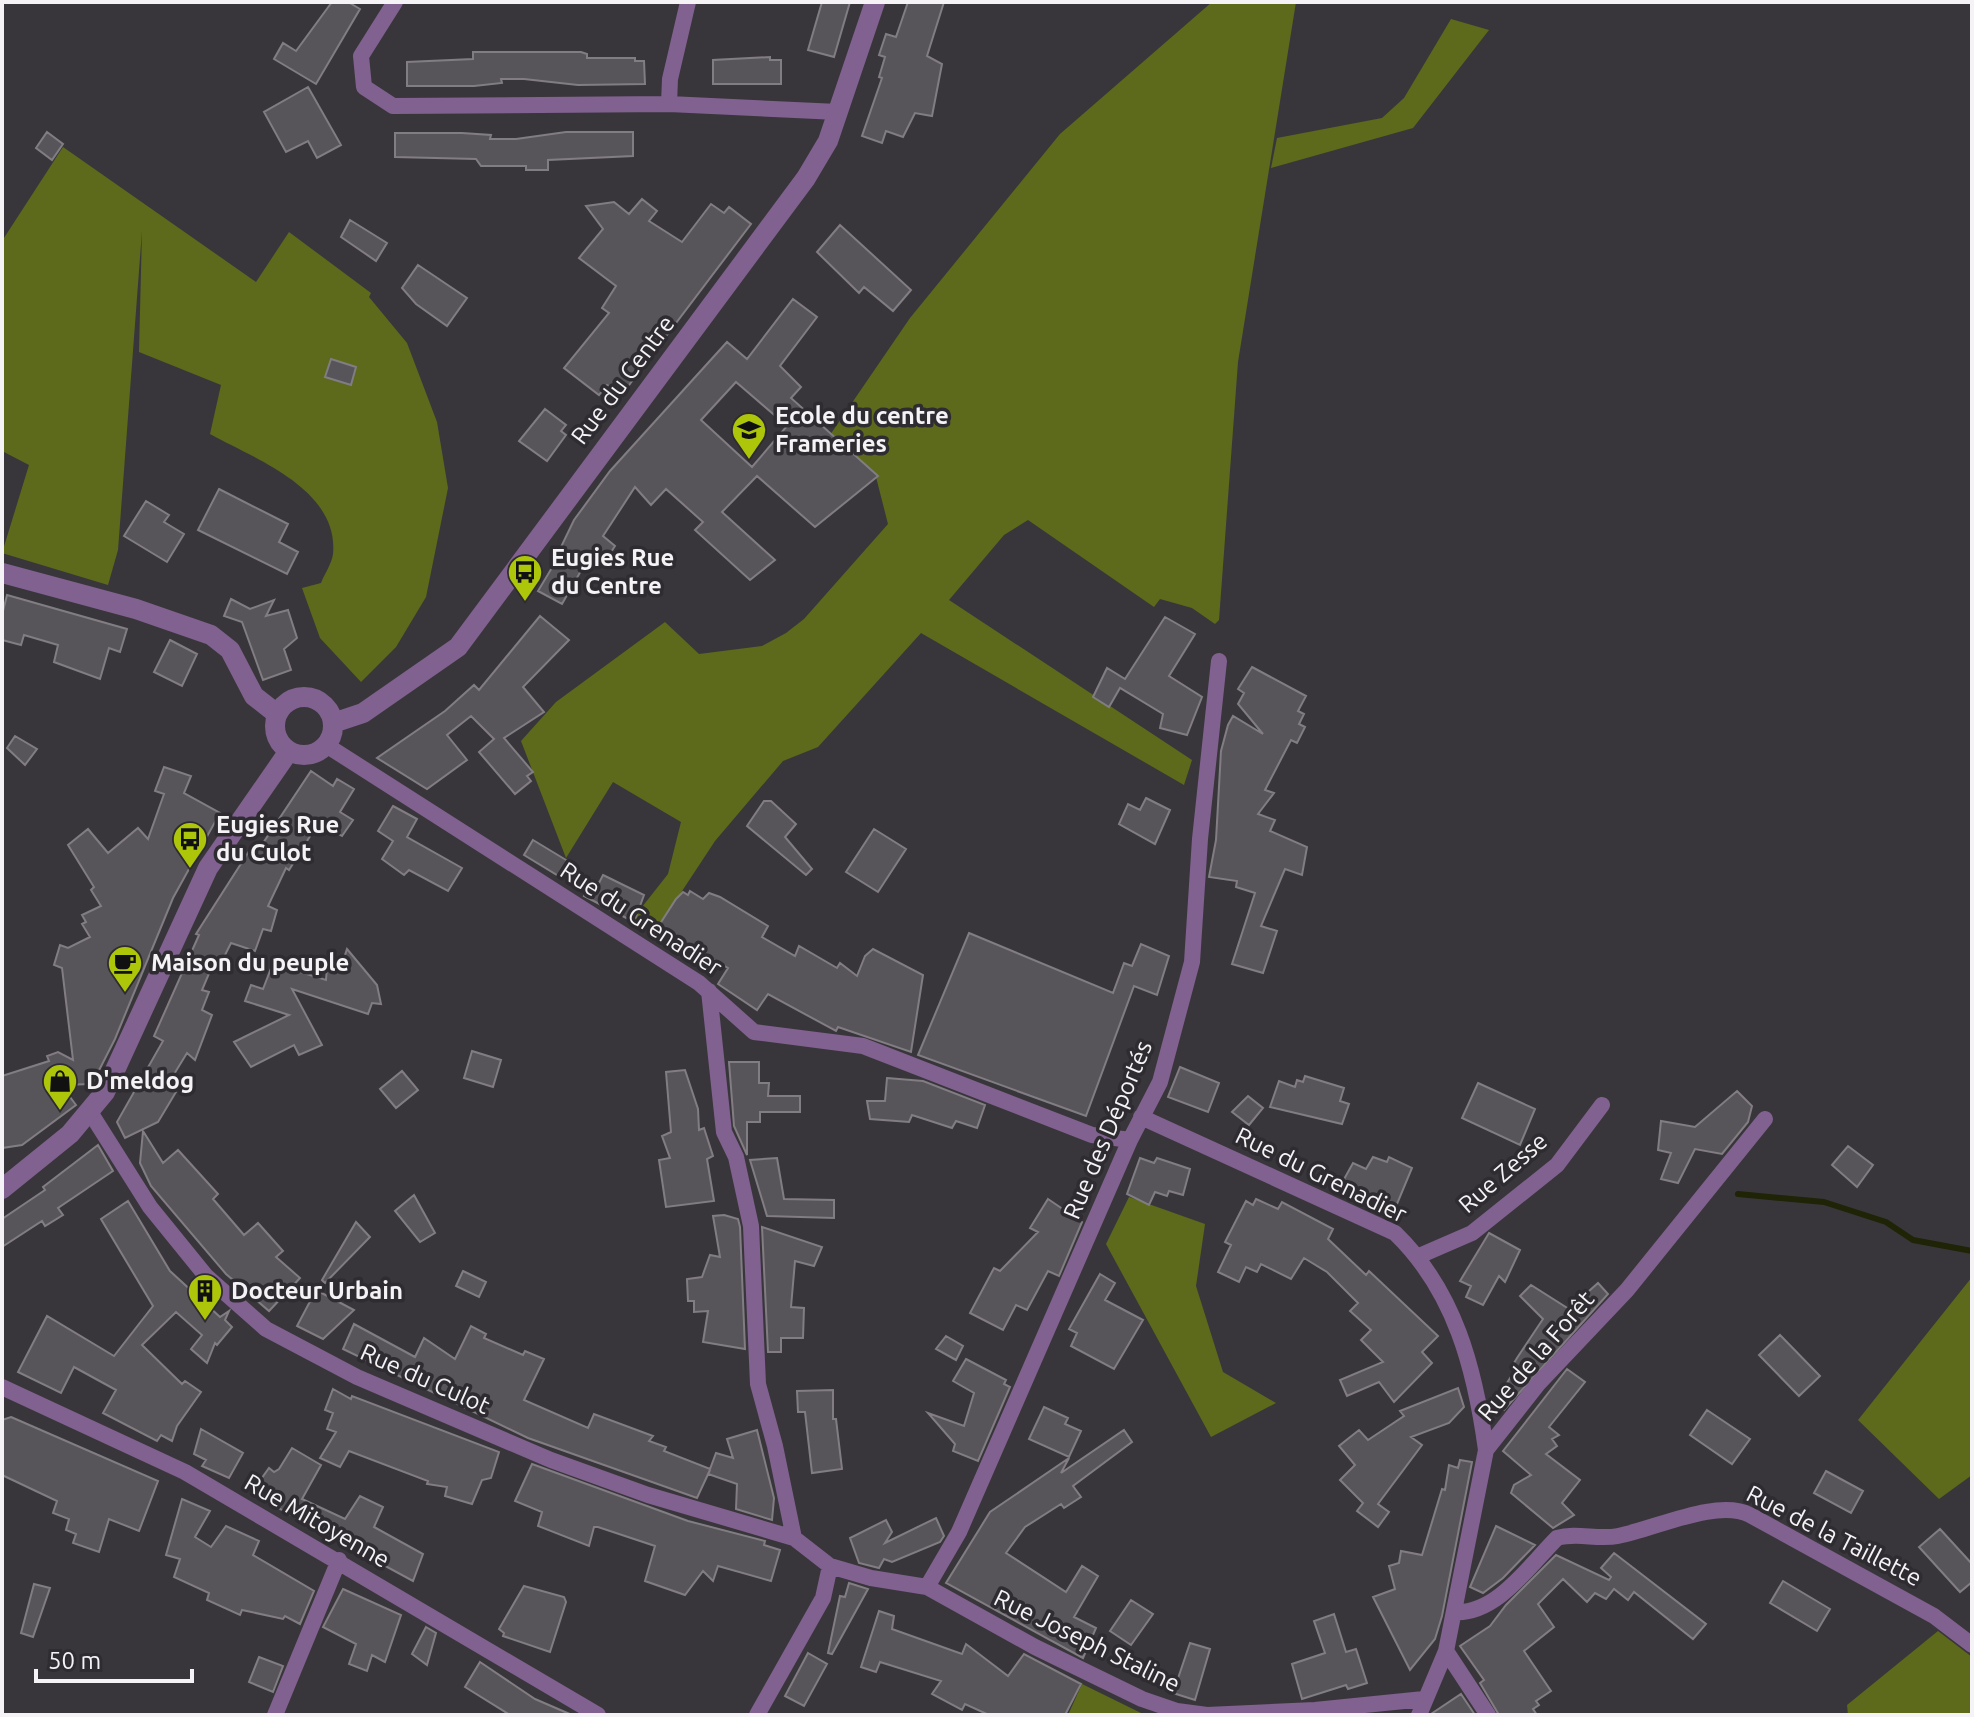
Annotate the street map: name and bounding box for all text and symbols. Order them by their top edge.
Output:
street label: Rue du Centre [565,310,680,449]
place label: Ecole du centre Frameries [775,402,949,457]
school or university icon: Ecole du centre Frameries [730,411,768,461]
place label: Eugies Rue du Centre [551,544,674,599]
bus stop icon: Eugies Rue du Centre [506,553,544,603]
place label: Eugies Rue du Culot [216,811,339,866]
bus stop icon: Eugies Rue du Culot [171,820,209,870]
street label: Rue du Grenadier [555,856,727,981]
cafe icon: Maison du peuple [106,944,144,994]
place label: Maison du peuple [151,949,349,976]
street label: Rue des Déportés [1058,1037,1157,1223]
shop icon: D'meldog [41,1062,79,1112]
place label: D'meldog [86,1067,194,1094]
street label: Rue du Grenadier [1231,1121,1411,1228]
street label: Rue Zesse [1453,1127,1552,1218]
building icon: Docteur Urbain [186,1272,224,1322]
place label: Docteur Urbain [231,1277,403,1304]
street label: Rue de la Forêt [1472,1285,1600,1426]
street label: Rue du Culot [356,1338,495,1419]
street label: Rue Mitoyenne [240,1468,395,1573]
street label: Rue de la Taillette [1742,1480,1926,1591]
street label: Rue Joseph Staline [990,1584,1185,1697]
scale bar [36,1633,192,1683]
text: 50 m [48,1647,101,1674]

